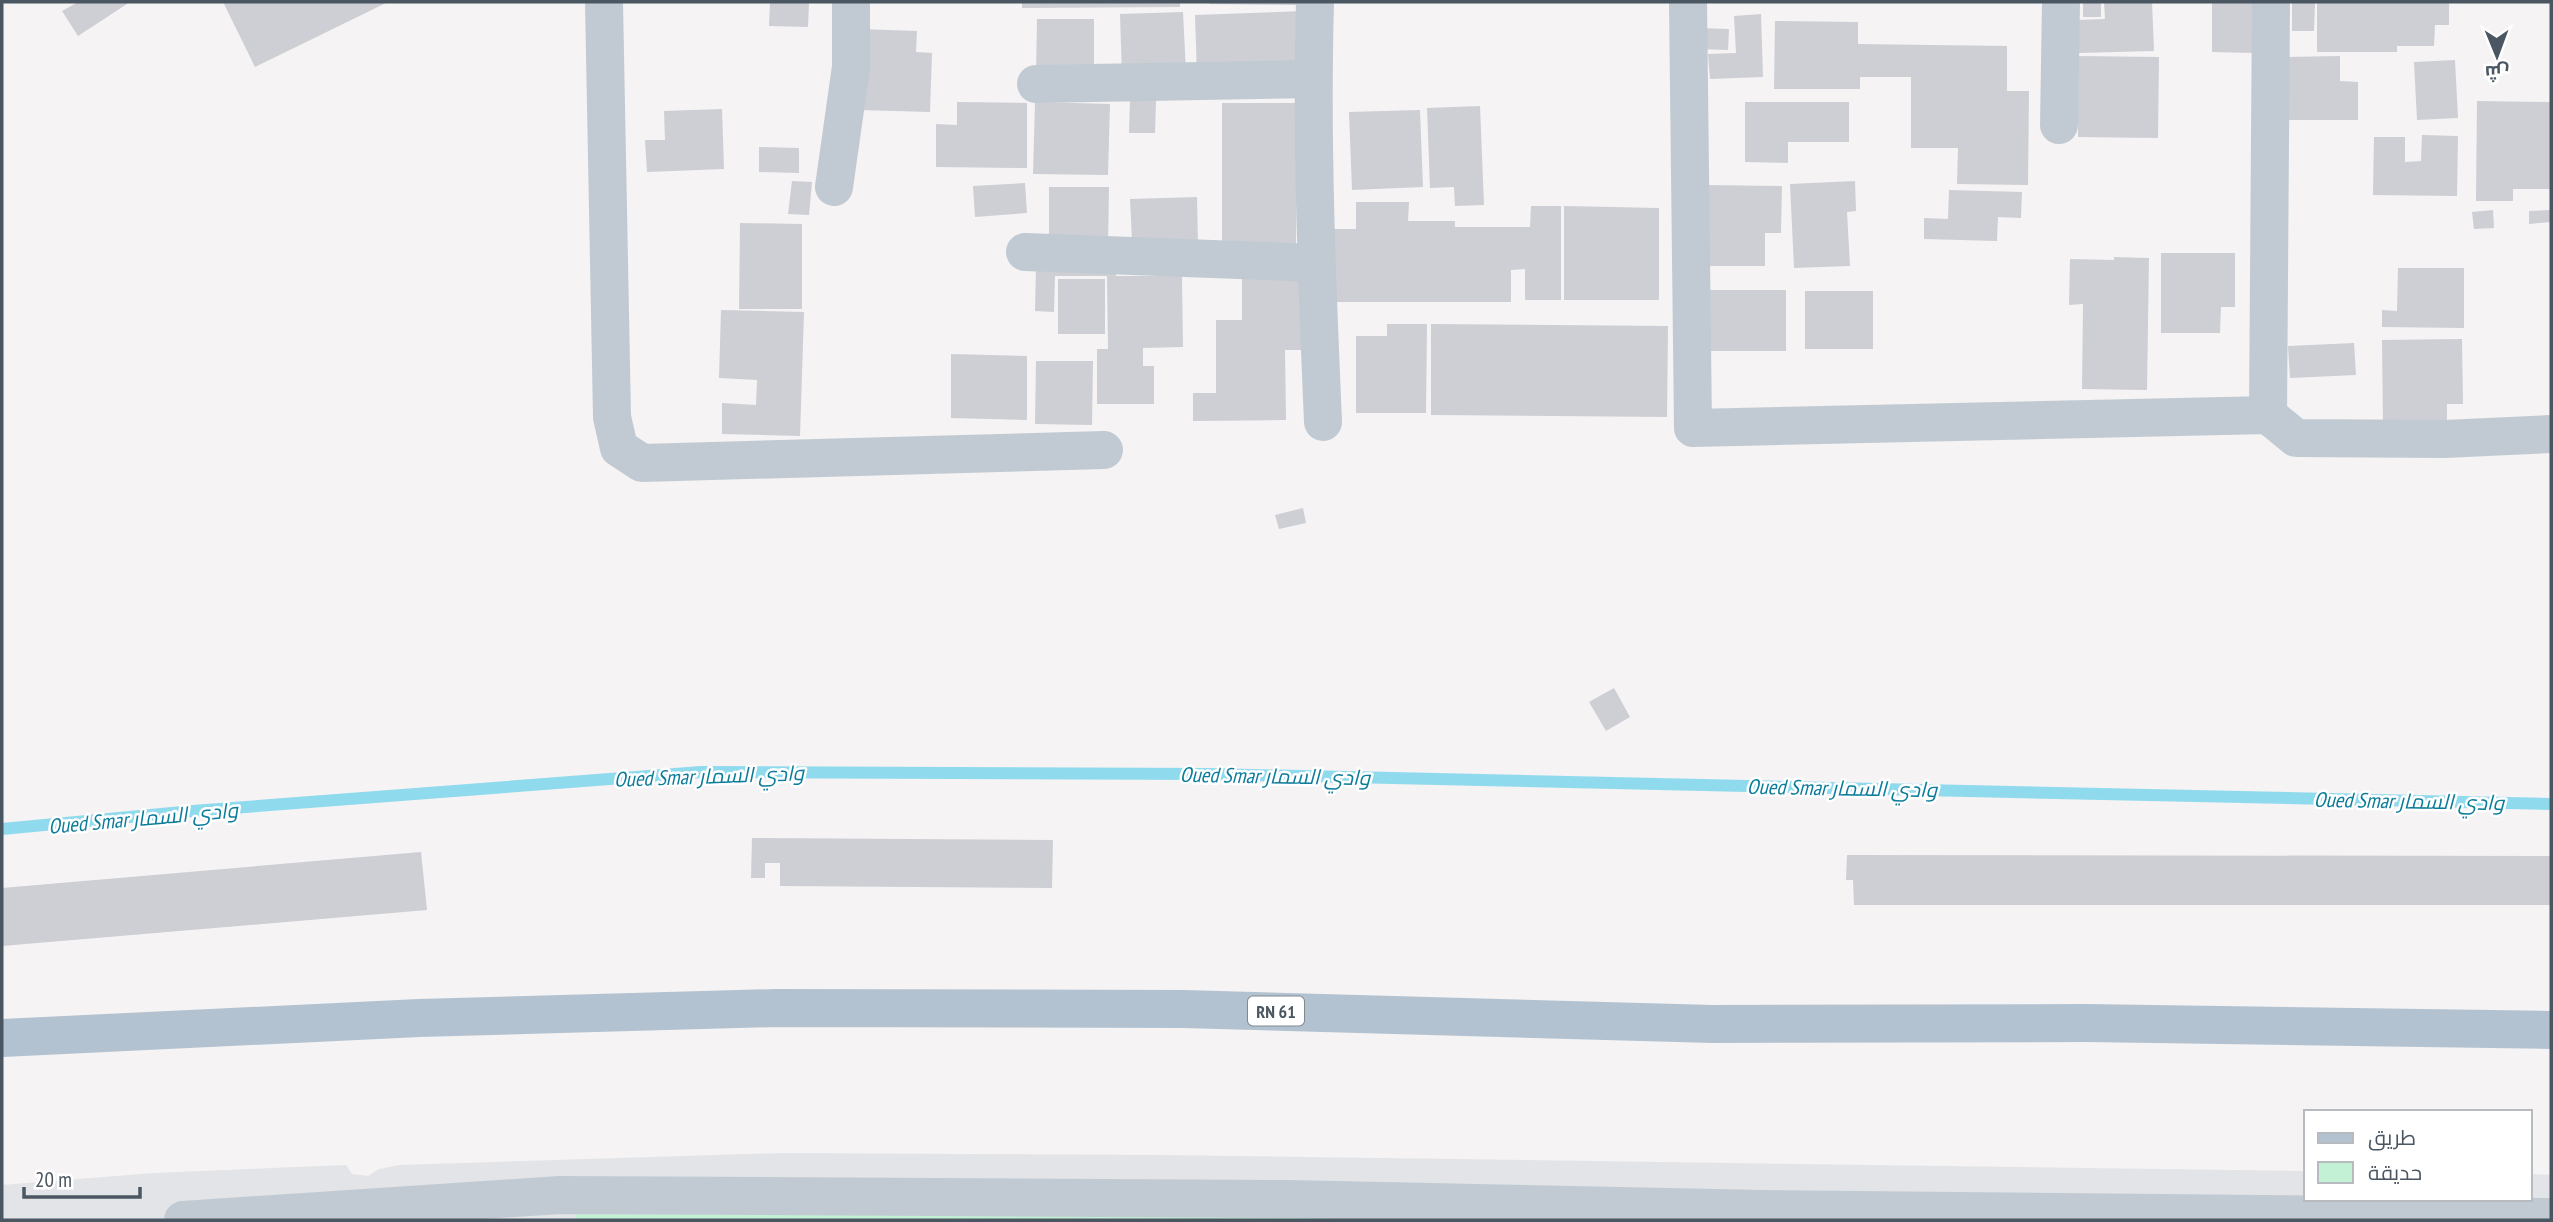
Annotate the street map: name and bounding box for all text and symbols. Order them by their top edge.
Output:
north arrow [2462,21,2532,91]
text: ش [2485,61,2510,85]
water label: Oued Smar وادي السمار [614,759,806,797]
water label: Oued Smar وادي السمار [1180,761,1372,795]
water label: Oued Smar وادي السمار [1747,773,1939,807]
water label: Oued Smar وادي السمار [2314,786,2506,820]
water label: Oued Smar وادي السمار [47,796,241,844]
road number: RN 61 [1248,996,1304,1026]
legend [2304,1110,2532,1201]
text: طريق [2368,1124,2416,1151]
scale bar [24,1156,140,1200]
text: حديقة [2368,1159,2422,1186]
text: 20 m [35,1166,72,1193]

